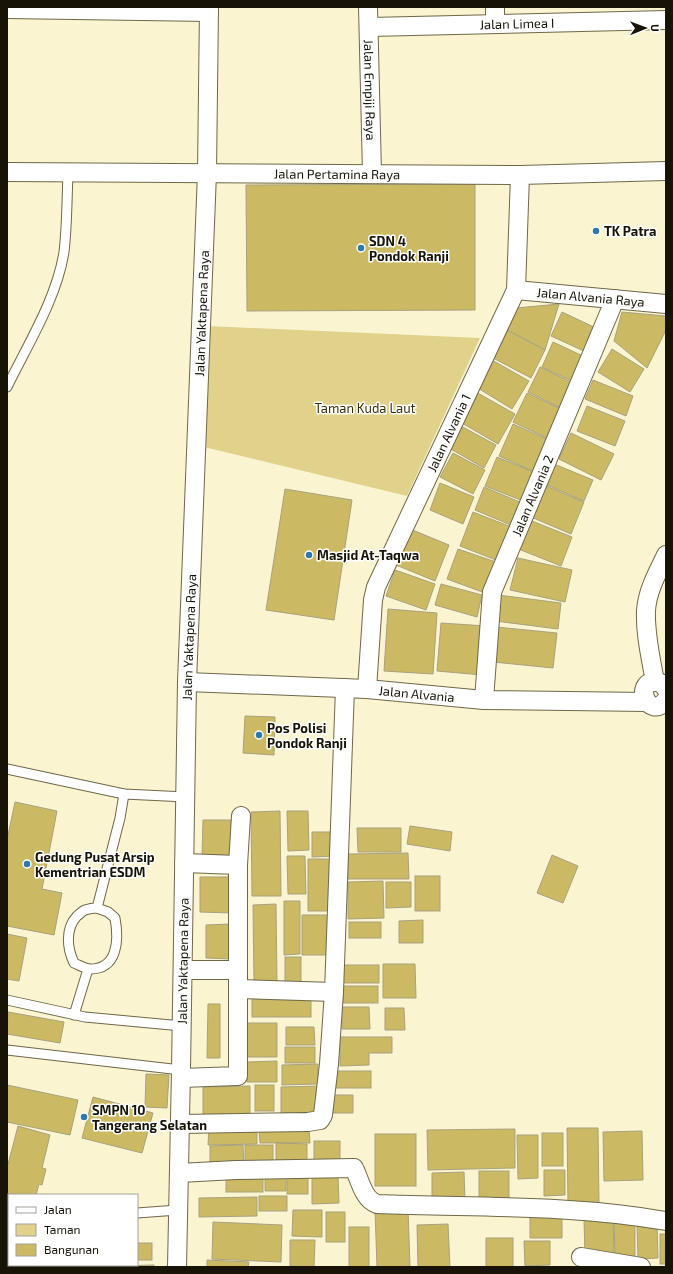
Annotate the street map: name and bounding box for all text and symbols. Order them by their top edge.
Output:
north arrow [625,8,665,48]
street label: Jalan Limea I [479,15,555,32]
text: U [649,24,662,32]
street label: Jalan Empiji Raya [361,39,379,141]
street label: Jalan Pertamina Raya [274,166,400,182]
place label: TK Patra [604,223,656,239]
marker: TK Patra [591,226,601,236]
place label: SDN 4 Pondok Ranji [369,233,449,264]
marker: SDN 4 Pondok Ranji [356,243,366,253]
street label: Jalan Yaktapena Raya [191,250,212,377]
street label: Jalan Alvania Raya [536,284,645,310]
street label: Jalan Alvania 1 [423,391,474,474]
park label: Taman Kuda Laut [314,400,416,416]
street label: Jalan Alvania 2 [508,452,557,538]
place label: Masjid At-Taqwa [317,547,419,563]
marker: Masjid At-Taqwa [304,550,314,560]
street label: Jalan Yaktapena Raya [179,574,199,700]
street label: Jalan Alvania [378,682,455,705]
place label: Pos Polisi Pondok Ranji [267,720,347,751]
marker: Pos Polisi Pondok Ranji [254,730,264,740]
place label: Gedung Pusat Arsip Kementrian ESDM [35,849,155,880]
marker: Gedung Pusat Arsip Kementrian ESDM [22,859,32,869]
street label: Jalan Yaktapena Raya [174,898,192,1024]
place label: SMPN 10 Tangerang Selatan [92,1102,207,1133]
marker: SMPN 10 Tangerang Selatan [79,1112,89,1122]
legend [8,1194,138,1266]
text: Jalan [44,1202,72,1216]
text: Taman [44,1222,81,1236]
text: Bangunan [44,1242,99,1256]

